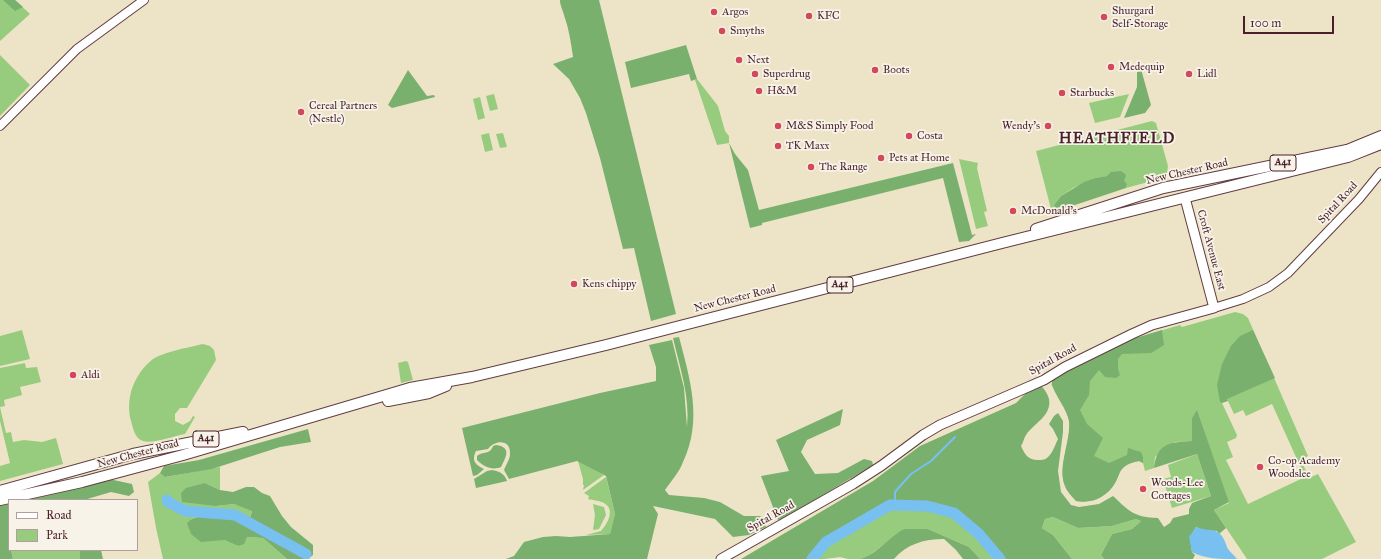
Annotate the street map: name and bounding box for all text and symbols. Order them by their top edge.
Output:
place label: Shurgard Self-Storage [1112,4,1168,30]
place label: Argos [722,5,748,19]
marker: Argos [709,7,719,17]
scale bar [1245,8,1336,34]
place label: KFC [817,9,839,23]
marker: KFC [804,11,814,21]
marker: Shurgard Self-Storage [1099,12,1109,22]
text: 100 m [1250,16,1281,30]
place label: Smyths [730,24,765,38]
marker: Smyths [717,26,727,36]
place label: Next [747,53,769,67]
marker: Next [734,55,744,65]
place label: Medequip [1119,60,1165,74]
marker: Medequip [1106,62,1116,72]
place label: Boots [883,63,909,77]
marker: Boots [870,65,880,75]
place label: Superdrug [763,67,810,81]
place label: Lidl [1197,67,1217,81]
marker: Superdrug [750,69,760,79]
marker: Lidl [1184,69,1194,79]
place label: H&M [767,84,797,98]
marker: H&M [754,86,764,96]
place label: Starbucks [1070,86,1114,100]
marker: Starbucks [1057,88,1067,98]
place label: Cereal Partners (Nestle) [309,99,377,125]
marker: Cereal Partners (Nestle) [296,107,306,117]
place label: M&S Simply Food [786,119,873,133]
place label: Wendy's [1002,119,1040,133]
marker: M&S Simply Food [773,121,783,131]
marker: Wendy's [1043,121,1053,131]
place label: Costa [917,129,943,143]
district label: HEATHFIELD [1059,130,1175,148]
marker: Costa [904,131,914,141]
place label: TK Maxx [786,139,829,153]
marker: TK Maxx [773,141,783,151]
place label: Pets at Home [889,151,950,165]
marker: Pets at Home [876,153,886,163]
road number: A41 [1270,155,1296,171]
street label: New Chester Road [1145,156,1229,188]
place label: The Range [819,160,868,174]
marker: The Range [806,162,816,172]
street label: Spital Road [1315,179,1361,227]
place label: McDonald's [1021,204,1077,218]
marker: McDonald's [1008,206,1018,216]
street label: Croft Avenue East [1194,208,1228,292]
place label: Kens chippy [582,277,636,291]
road number: A41 [827,277,853,293]
marker: Kens chippy [569,279,579,289]
street label: New Chester Road [693,282,777,316]
street label: Spital Road [1027,342,1079,378]
place label: Aldi [81,368,100,382]
marker: Aldi [68,370,78,380]
road number: A41 [193,431,219,447]
street label: New Chester Road [96,437,180,471]
place label: Co-op Academy Woodslee [1268,454,1340,480]
marker: Co-op Academy Woodslee [1255,462,1265,472]
place label: Woods-Lee Cottages [1151,476,1204,502]
marker: Woods-Lee Cottages [1138,484,1148,494]
legend [8,499,138,551]
street label: Spital Road [745,499,797,535]
text: Road [46,508,72,522]
text: Park [46,528,68,542]

